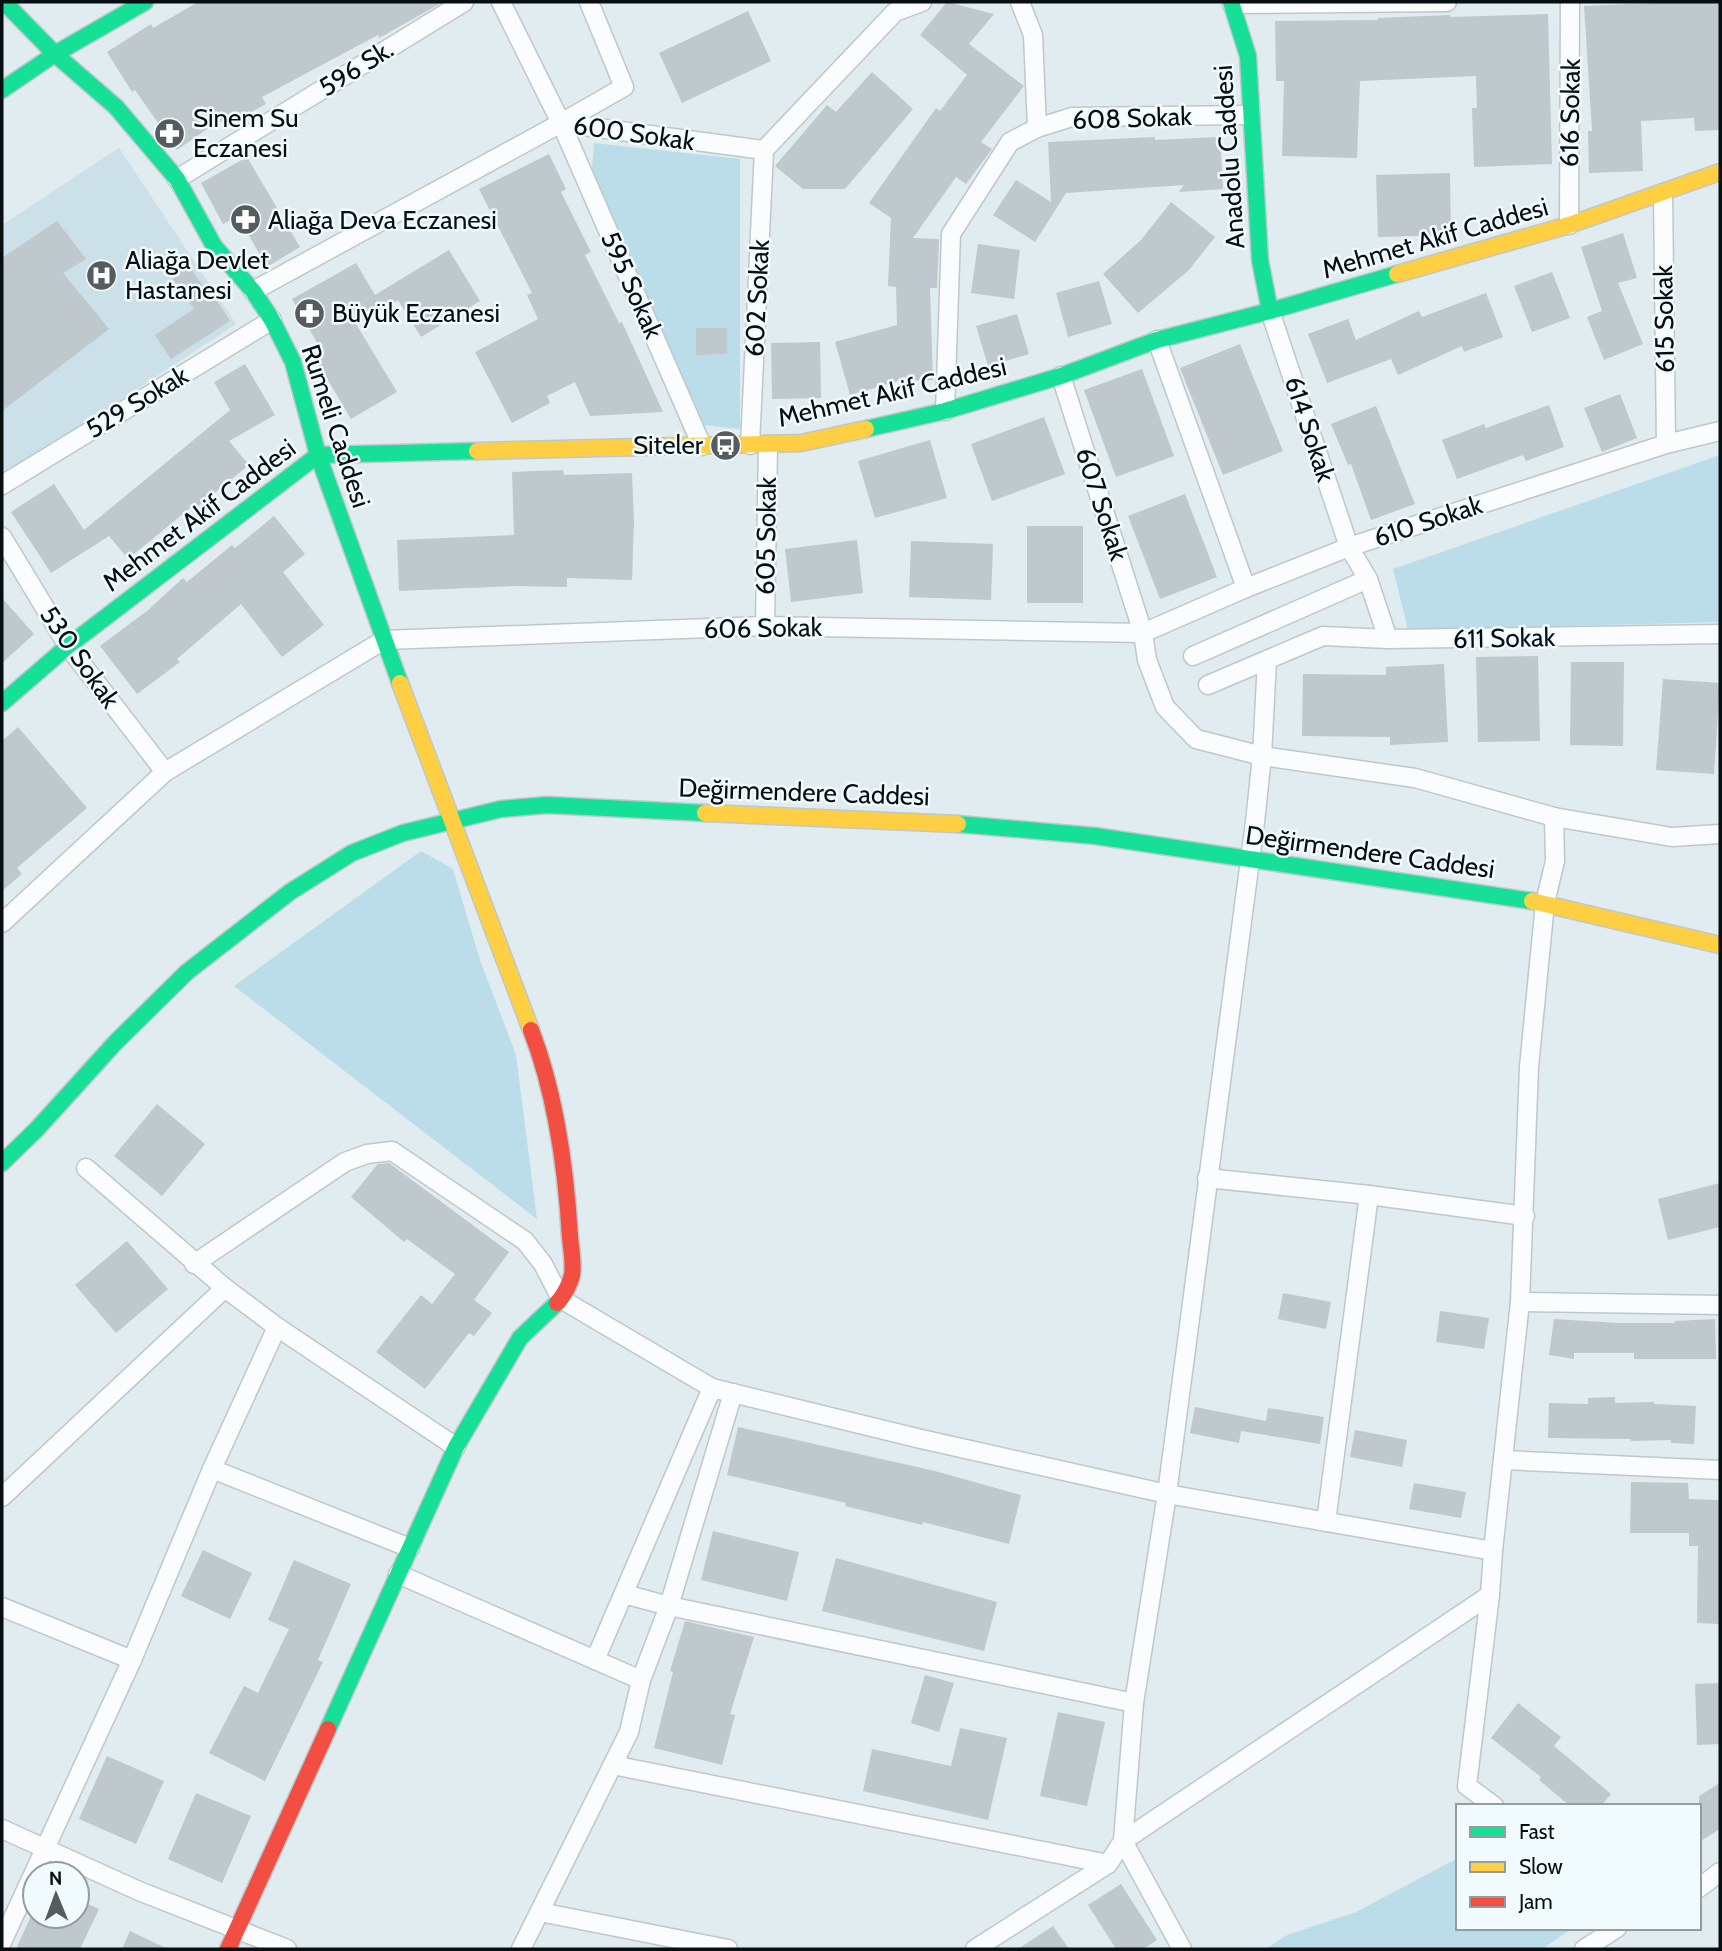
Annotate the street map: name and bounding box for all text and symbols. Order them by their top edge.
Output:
street label: 596 Sk. [313,33,399,103]
street label: 616 Sokak [1553,58,1587,168]
street label: Anadolu Caddesi [1207,64,1251,250]
street label: 608 Sokak [1072,100,1193,136]
place label: Sinem Su Eczanesi [193,102,299,164]
street label: 600 Sokak [571,109,697,157]
pharmacy icon: Sinem Su Eczanesi [153,116,187,150]
street label: Mehmet Akif Caddesi [1318,190,1552,286]
pharmacy icon: Aliağa Deva Eczanesi [228,203,262,237]
place label: Aliağa Deva Eczanesi [268,204,497,236]
street label: 595 Sokak [594,226,670,344]
street label: 602 Sokak [738,238,776,358]
place label: Aliağa Devlet Hastanesi [125,244,269,306]
hospital icon: Aliağa Devlet Hastanesi [85,258,119,292]
street label: 615 Sokak [1647,264,1681,373]
pharmacy icon: Büyük Eczanesi [292,296,326,330]
place label: Büyük Eczanesi [332,297,500,329]
street label: Rumeli Caddesi [295,340,377,512]
street label: Mehmet Akif Caddesi [775,350,1009,434]
street label: 529 Sokak [80,359,194,445]
street label: 614 Sokak [1278,372,1342,486]
bus stop icon: Siteler [709,428,743,462]
place label: Siteler [633,429,704,461]
street label: Mehmet Akif Caddesi [96,432,302,598]
street label: 607 Sokak [1069,444,1135,565]
street label: 605 Sokak [749,476,783,595]
street label: 610 Sokak [1370,488,1487,554]
street label: 530 Sokak [33,600,127,714]
street label: 606 Sokak [703,611,823,645]
street label: 611 Sokak [1452,621,1556,655]
street label: Değirmendere Caddesi [678,772,930,812]
street label: Değirmendere Caddesi [1243,819,1497,885]
legend [1456,1804,1701,1930]
text: Fast [1519,1819,1555,1844]
text: Slow [1519,1854,1563,1879]
north arrow [21,1860,91,1930]
text: N [49,1867,63,1890]
text: Jam [1518,1889,1553,1914]

